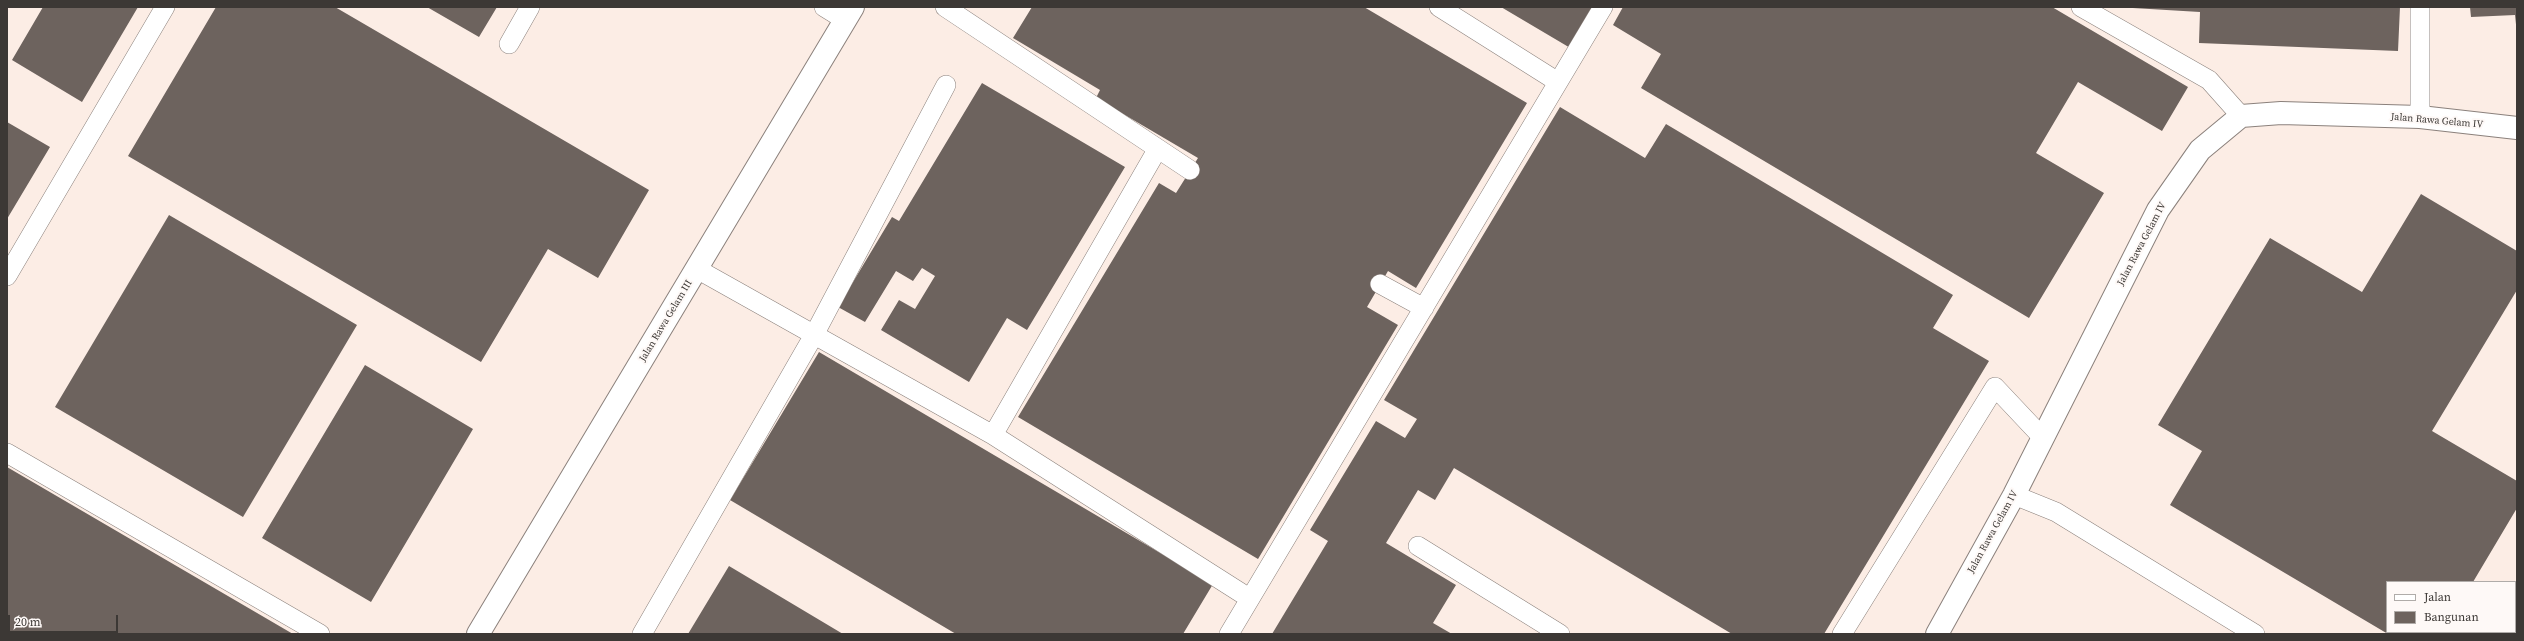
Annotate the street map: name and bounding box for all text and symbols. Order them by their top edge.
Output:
street label: Jalan Rawa Gelam IV [2390,111,2484,131]
street label: Jalan Rawa Gelam IV [2115,200,2169,288]
street label: Jalan Rawa Gelam III [637,278,695,364]
street label: Jalan Rawa Gelam IV [1965,489,2021,575]
legend [2386,581,2516,633]
text: Jalan [2424,589,2451,605]
scale bar [10,607,120,633]
text: Bangunan [2424,609,2479,625]
text: 20 m [15,614,41,630]

